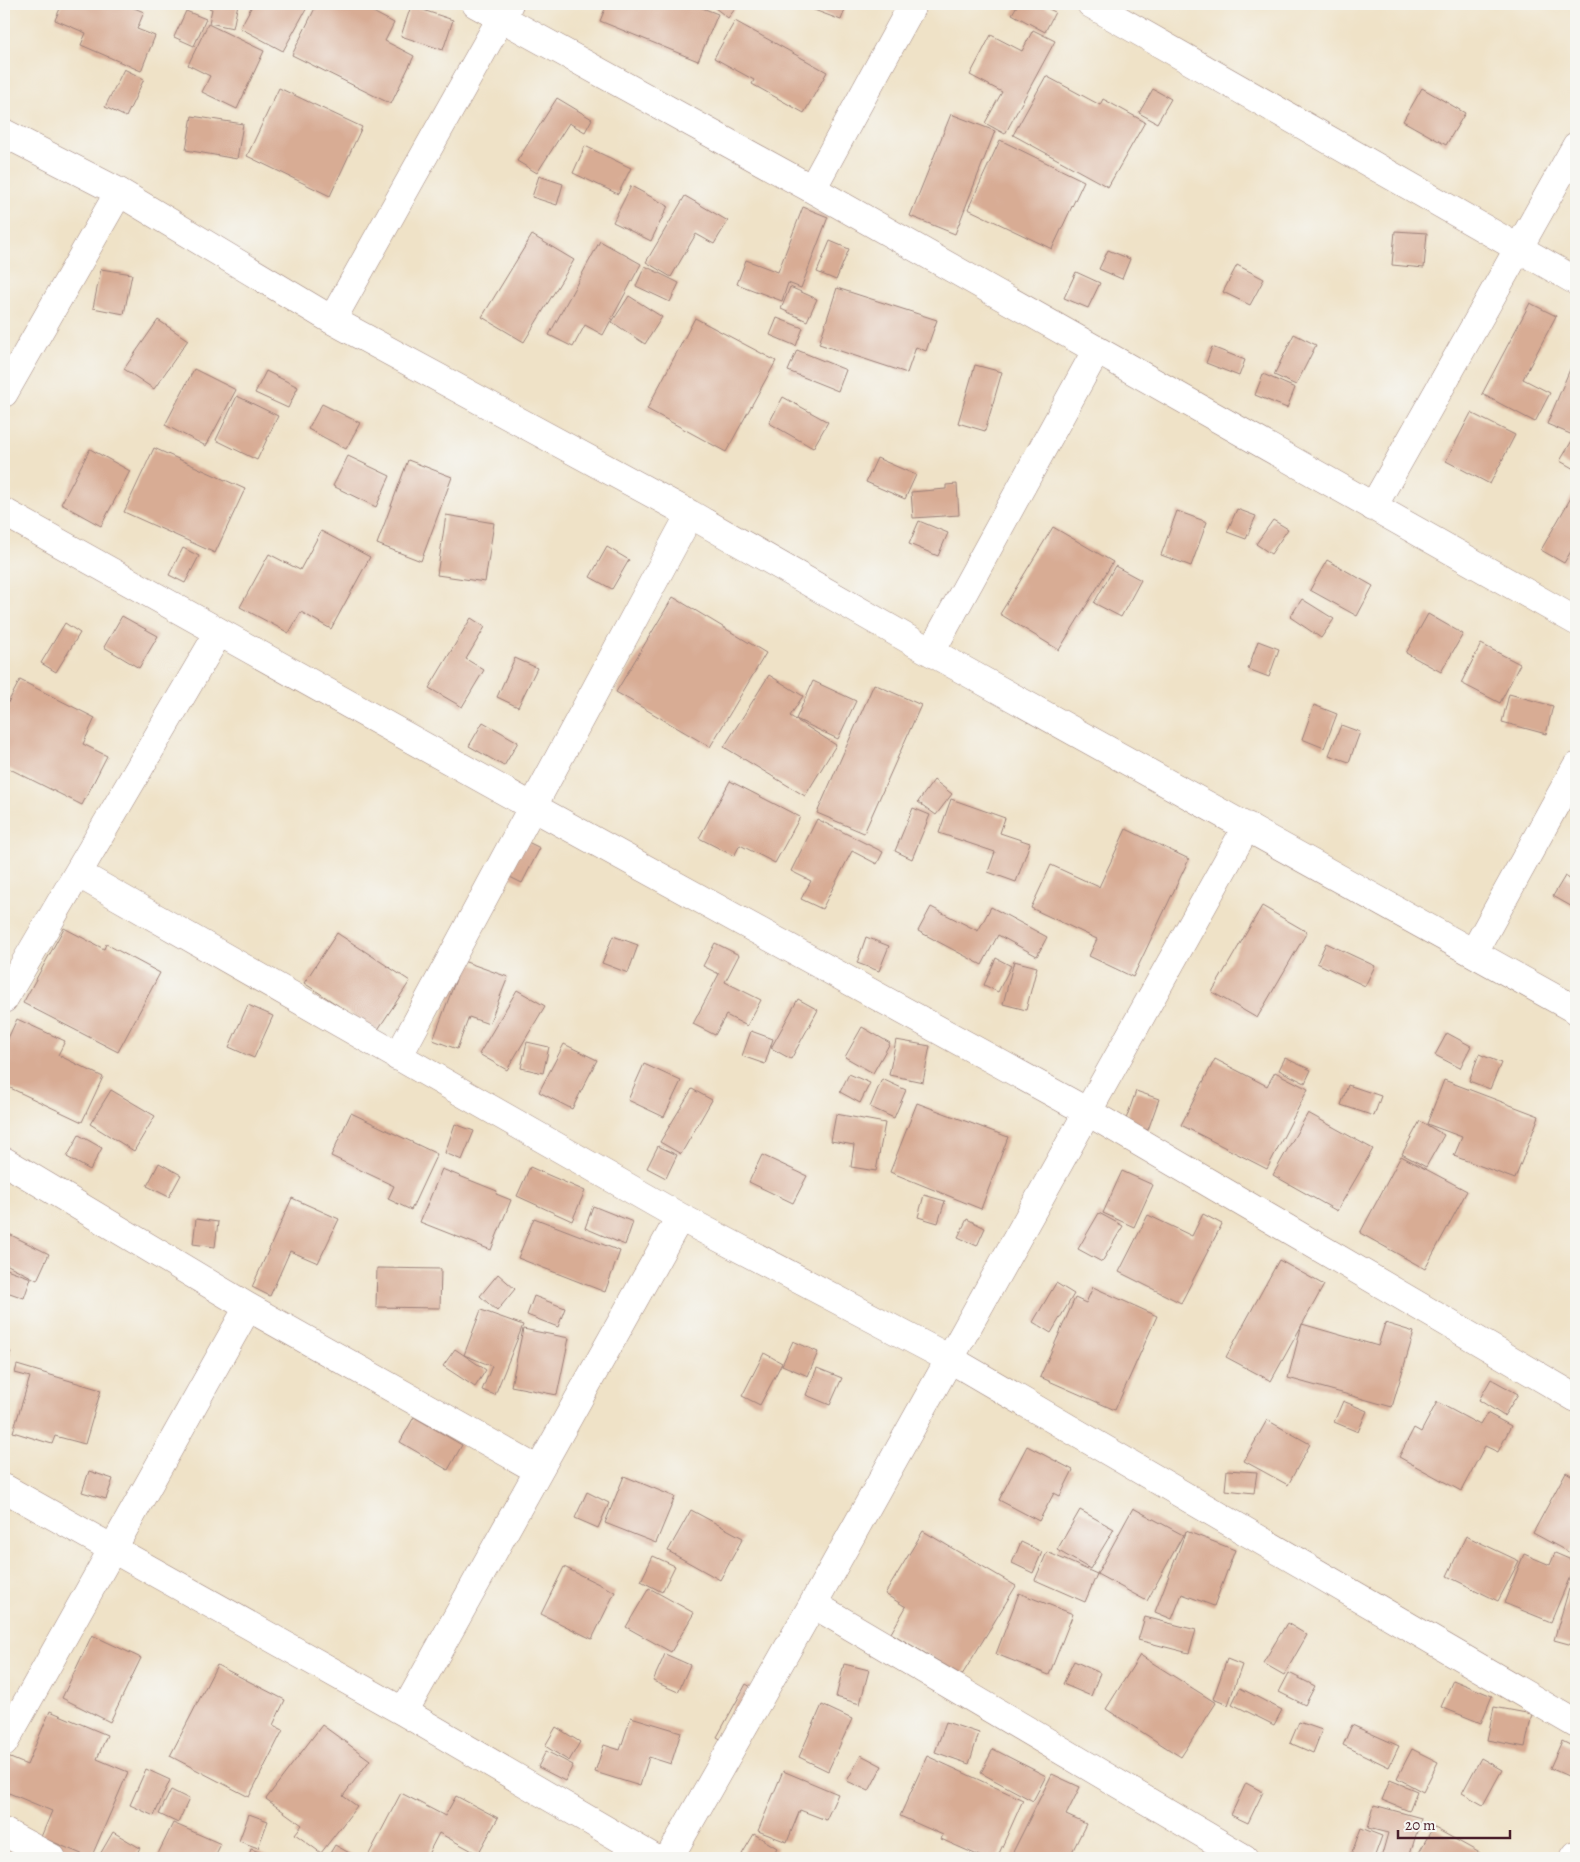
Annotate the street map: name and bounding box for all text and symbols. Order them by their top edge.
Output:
scale bar [1398,1807,1510,1839]
text: 20 m [1405,1815,1436,1835]

